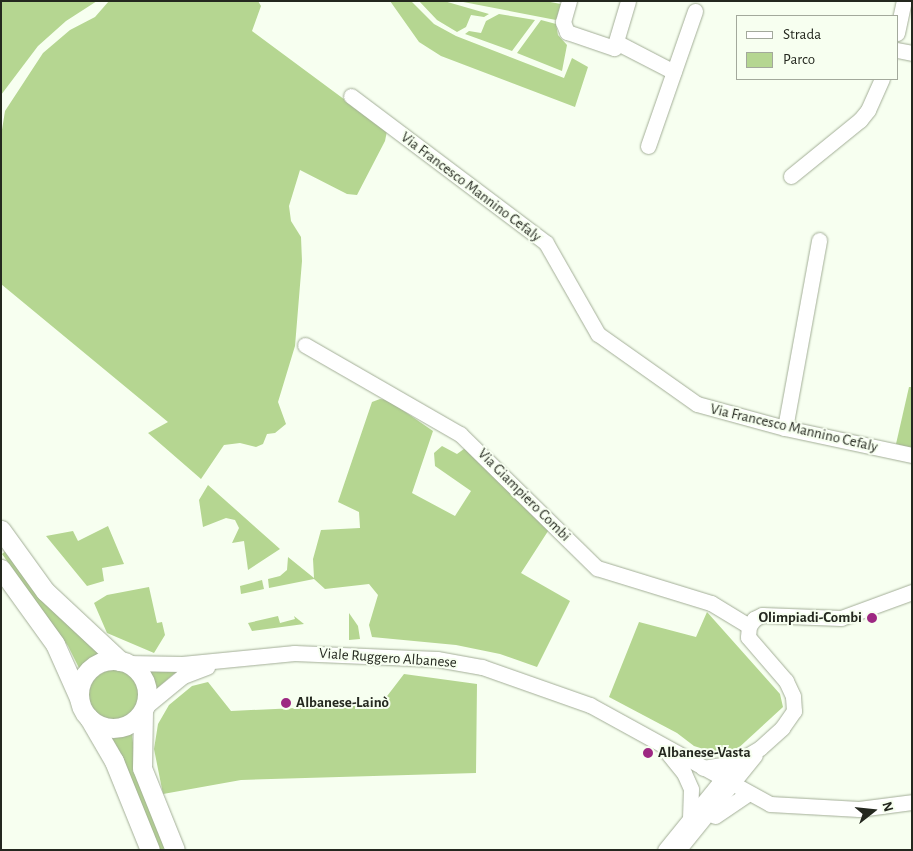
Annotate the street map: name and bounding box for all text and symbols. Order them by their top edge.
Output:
legend [736,15,898,80]
text: Strada [783,27,821,42]
text: Parco [783,52,815,67]
street label: Via Francesco Mannino Cefaly [397,128,545,246]
street label: Via Francesco Mannino Cefaly [708,400,880,456]
street label: Via Giampiero Combi [474,445,574,545]
place label: Olimpiadi-Combi [758,609,862,627]
marker: Olimpiadi-Combi [866,612,878,624]
street label: Viale Ruggero Albanese [319,644,457,672]
place label: Albanese-Lainò [296,694,389,712]
marker: Albanese-Lainò [280,697,292,709]
place label: Albanese-Vasta [658,744,751,762]
marker: Albanese-Vasta [642,747,654,759]
north arrow [848,786,898,836]
text: N [879,800,895,813]

